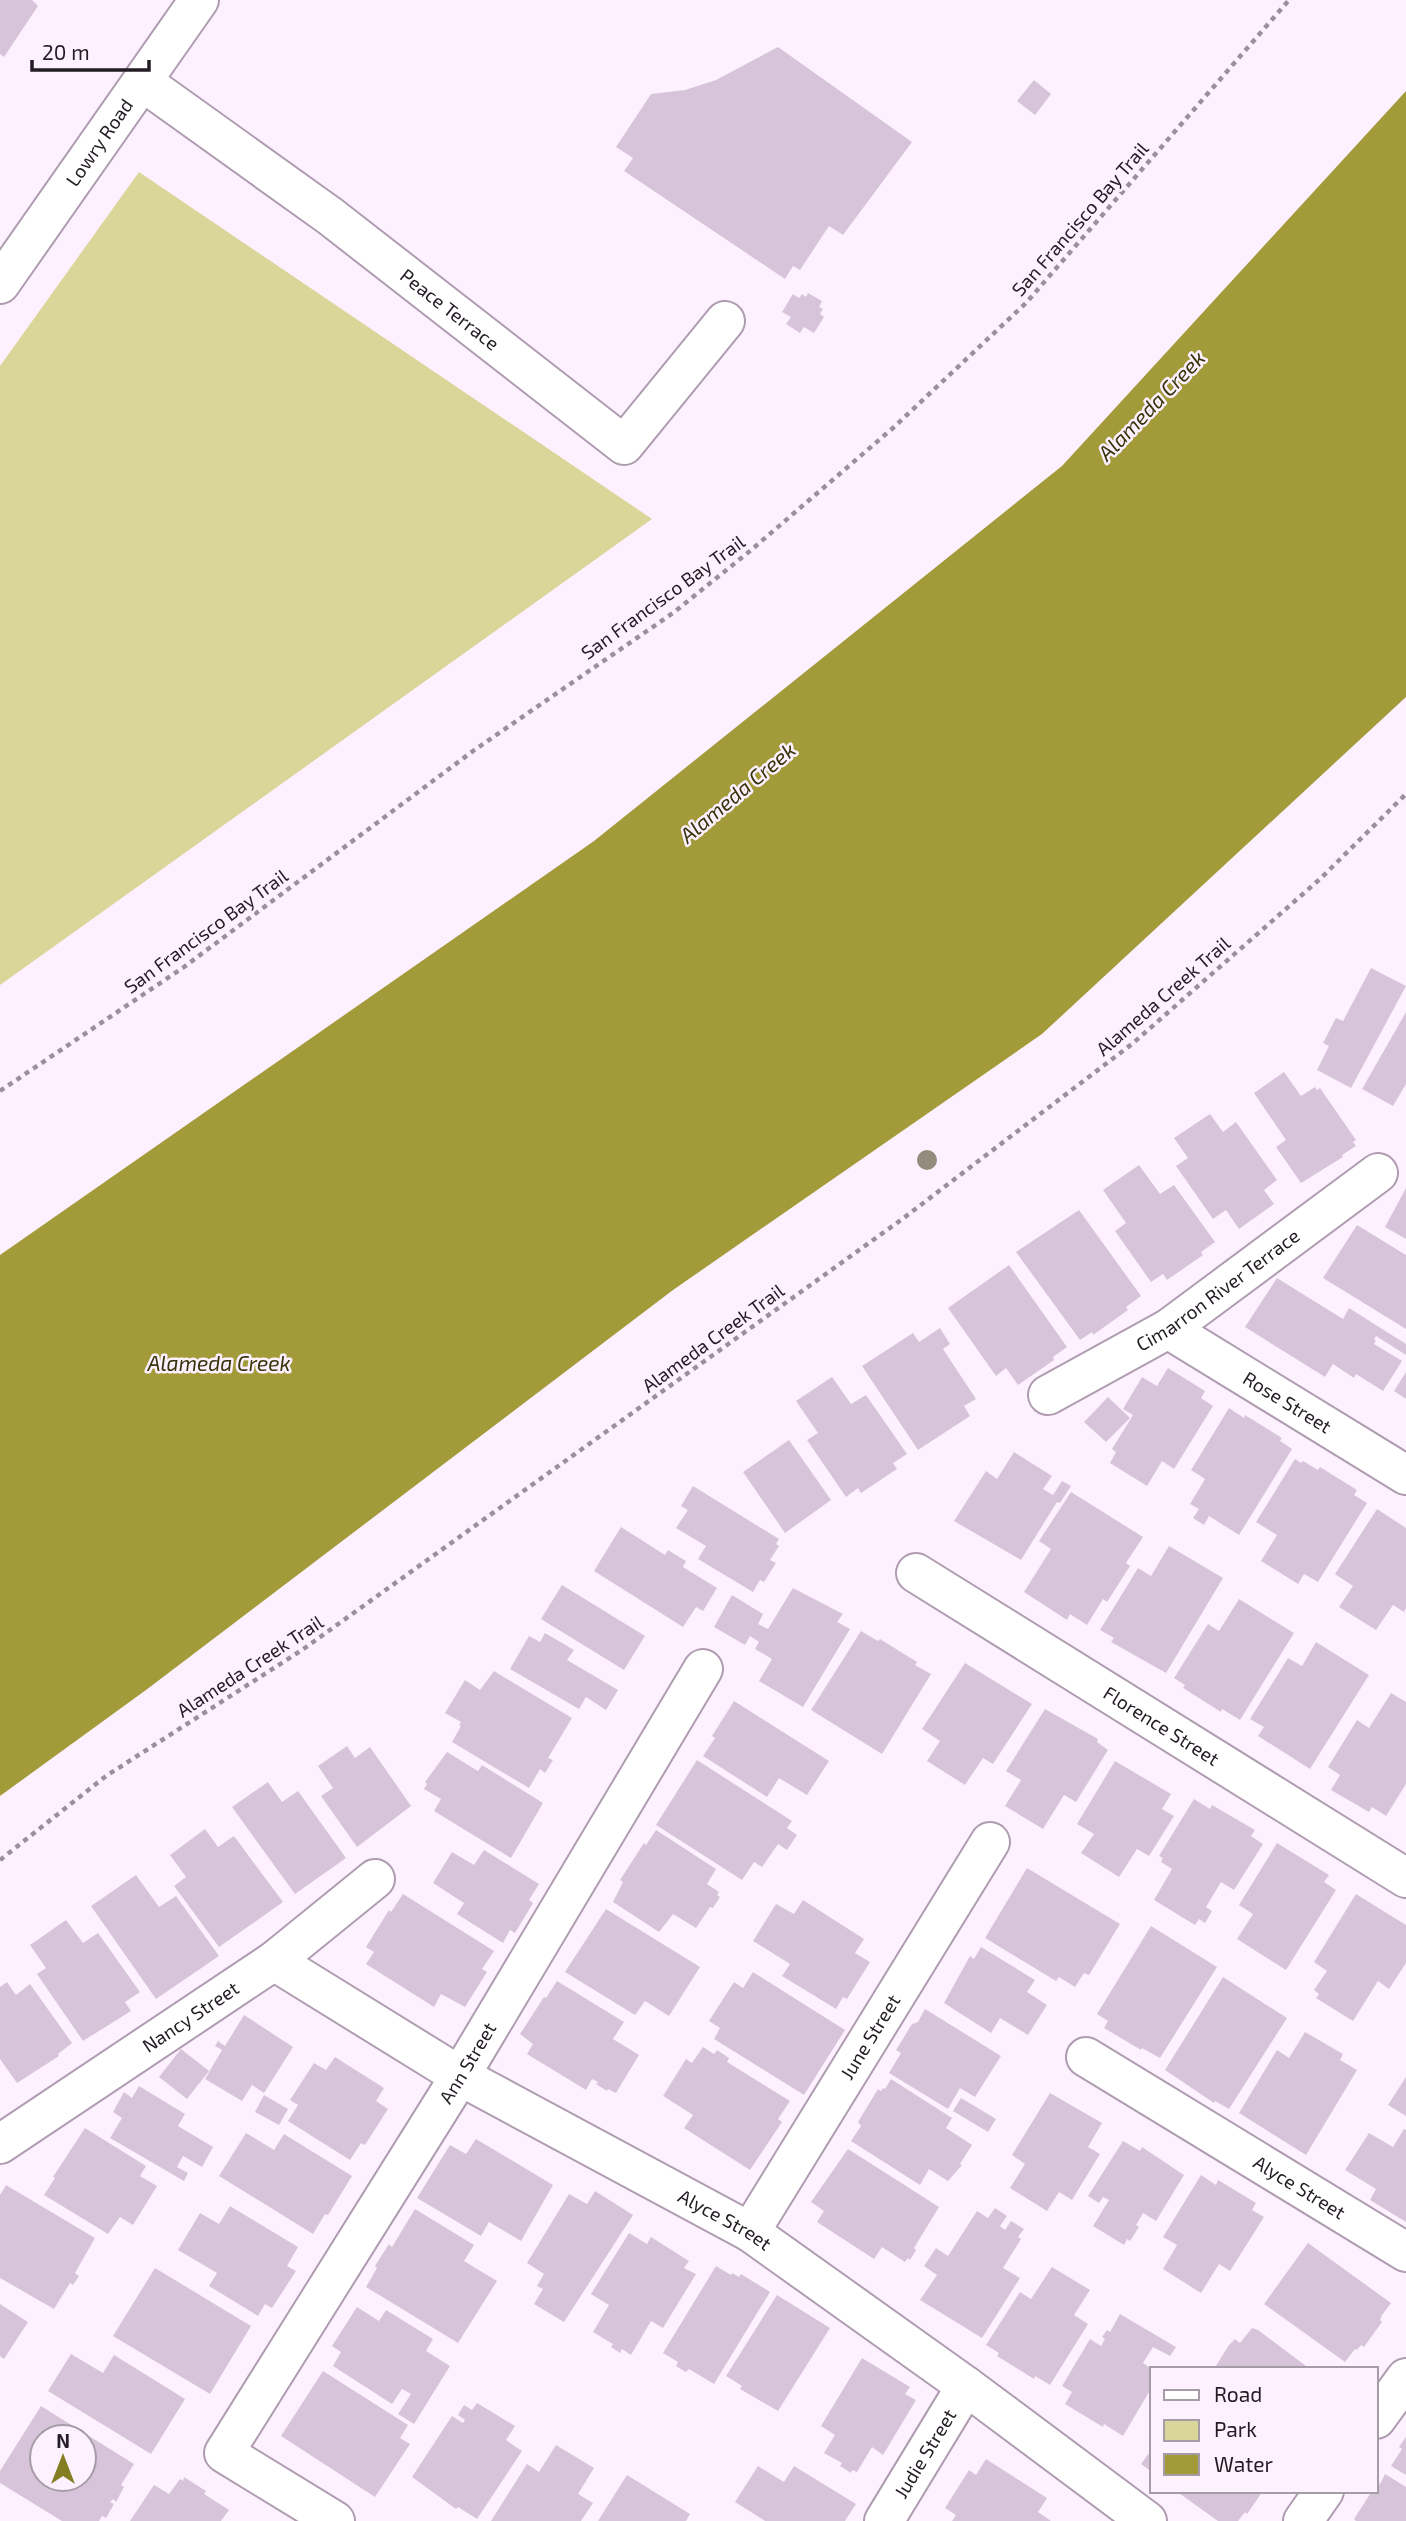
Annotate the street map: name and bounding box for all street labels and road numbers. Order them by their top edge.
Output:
street label: Lowry Road [60,94,137,190]
street label: San Francisco Bay Trail [1006,137,1153,300]
street label: Peace Terrace [396,263,504,355]
street label: San Francisco Bay Trail [576,529,749,664]
street label: San Francisco Bay Trail [119,863,292,998]
street label: Alameda Creek Trail [1091,931,1235,1060]
street label: Cimarron River Terrace [1132,1223,1304,1355]
street label: Alameda Creek Trail [637,1278,788,1397]
street label: Rose Street [1239,1366,1336,1438]
street label: Alameda Creek Trail [172,1609,328,1721]
street label: Florence Street [1100,1681,1224,1770]
street label: Nancy Street [138,1976,243,2057]
street label: June Street [835,1990,904,2083]
street label: Ann Street [434,2018,500,2108]
street label: Alyce Street [1250,2150,1350,2223]
street label: Alyce Street [675,2184,776,2255]
street label: Judie Street [889,2404,960,2502]

